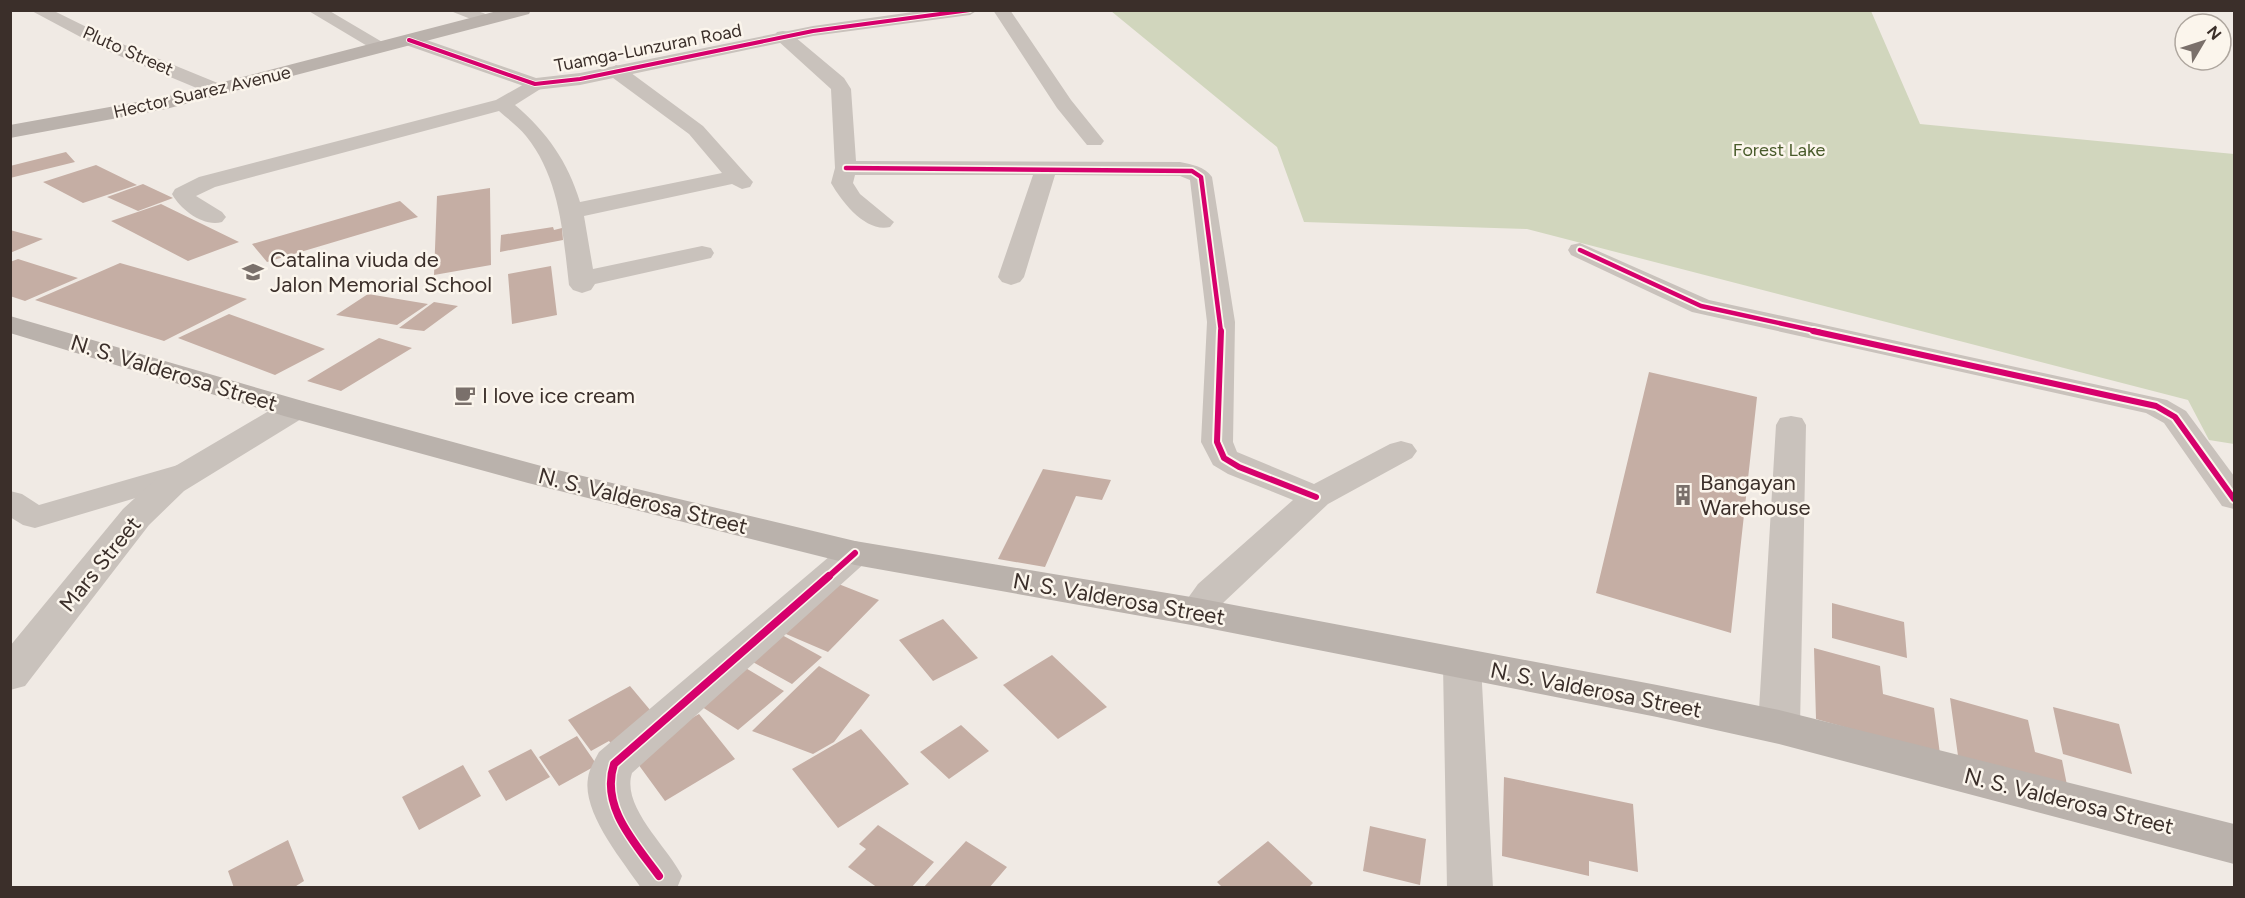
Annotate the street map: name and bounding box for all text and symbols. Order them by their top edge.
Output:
north arrow [2173,12,2233,72]
street label: Tuamga-Lunzuran Road [552,19,744,77]
street label: Pluto Street [79,21,177,81]
text: N [2203,22,2226,44]
street label: Hector Suarez Avenue [111,61,293,123]
park label: Forest Lake [1733,139,1825,161]
place label: Catalina viuda de Jalon Memorial School [270,246,492,298]
school or university icon: Catalina viuda de Jalon Memorial School [241,260,265,284]
street label: N. S. Valderosa Street [67,329,281,417]
place label: I love ice cream [482,382,635,409]
cafe icon: I love ice cream [453,383,477,407]
street label: N. S. Valderosa Street [536,462,750,540]
place label: Bangayan Warehouse [1700,469,1810,521]
building icon: Bangayan Warehouse [1671,483,1695,507]
street label: Mars Street [53,511,147,617]
street label: N. S. Valderosa Street [1011,567,1227,631]
street label: N. S. Valderosa Street [1488,656,1704,724]
street label: N. S. Valderosa Street [1962,762,2176,840]

